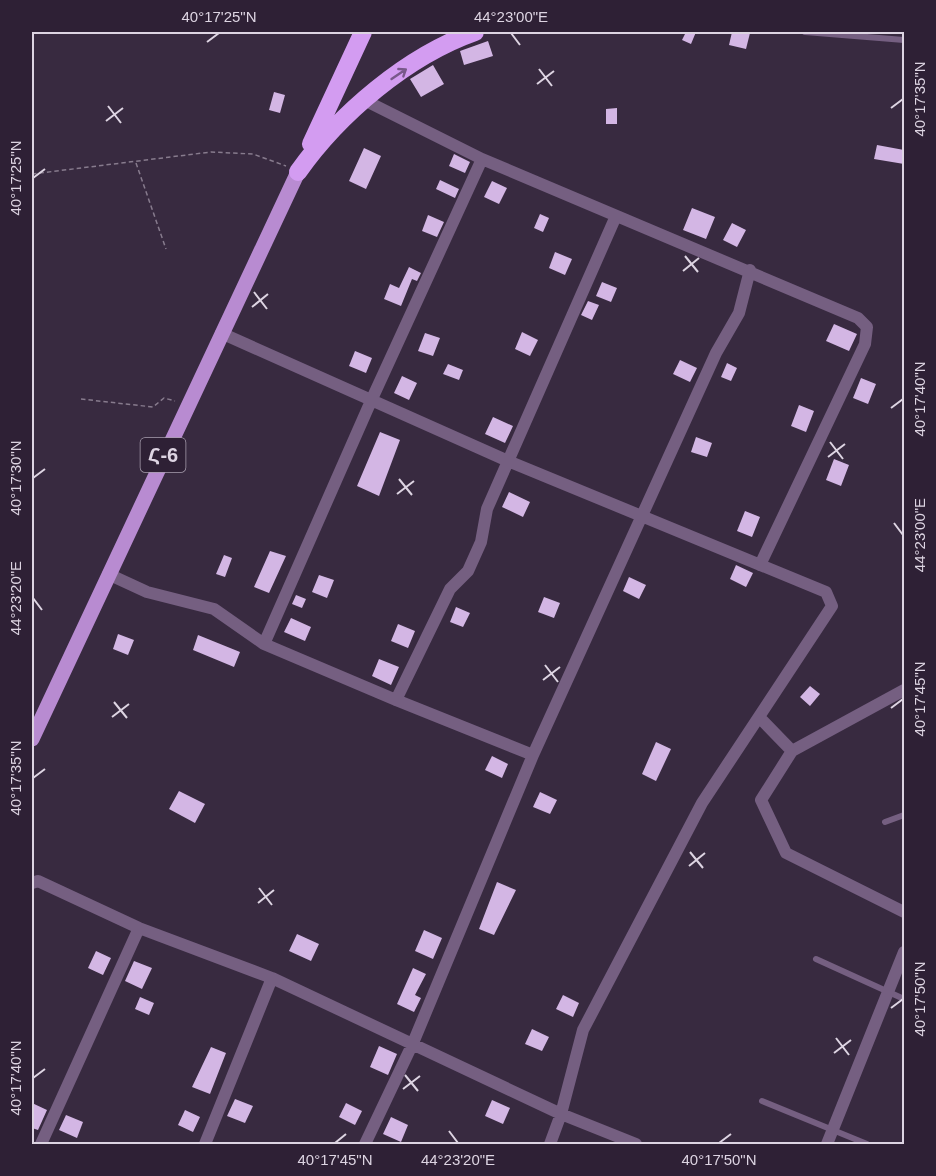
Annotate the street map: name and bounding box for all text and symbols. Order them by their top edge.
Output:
text: 40°17'25"N [181,8,257,25]
text: 44°23'00"E [474,8,548,25]
text: 40°17'35"N [911,61,928,137]
one-way arrow [391,68,407,80]
text: 40°17'25"N [7,140,24,216]
text: 40°17'40"N [911,361,928,437]
road number: Հ-6 [140,438,186,472]
text: 40°17'30"N [7,440,24,516]
text: 44°23'00"E [911,498,928,572]
text: 44°23'20"E [7,561,24,635]
text: 40°17'45"N [911,661,928,737]
text: 40°17'35"N [7,740,24,816]
text: 40°17'50"N [911,961,928,1037]
text: 40°17'40"N [7,1040,24,1116]
text: 40°17'45"N [297,1151,373,1168]
text: 44°23'20"E [421,1151,495,1168]
text: 40°17'50"N [681,1151,757,1168]

